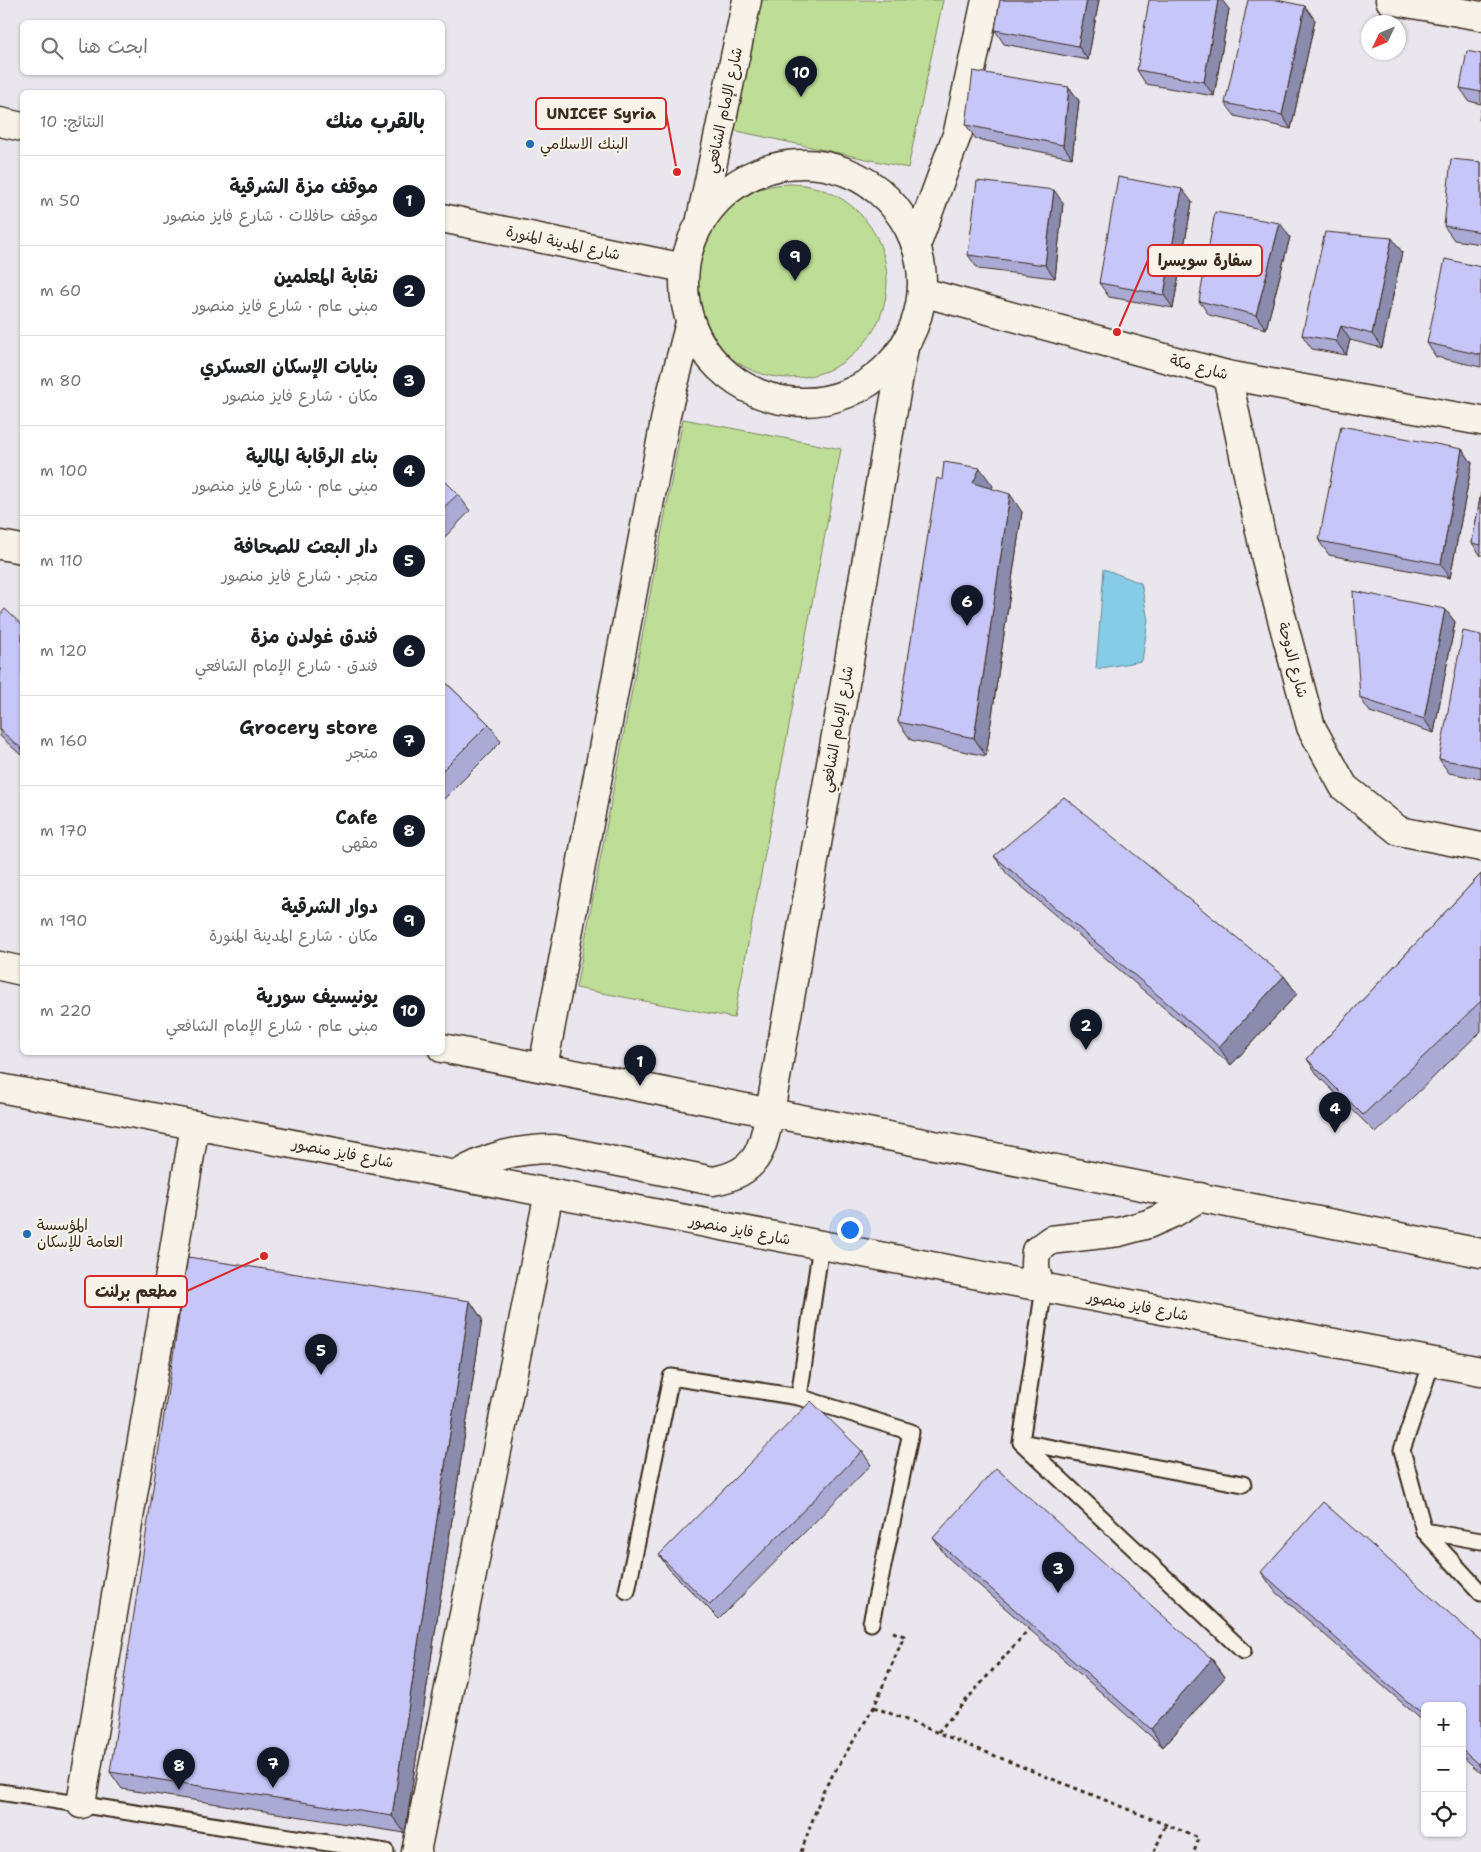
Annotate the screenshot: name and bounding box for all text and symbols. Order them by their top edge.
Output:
north arrow [1361,15,1406,60]
search box [20,20,445,75]
icon: search [38,34,66,62]
text: ابحث هنا [78,34,148,59]
street label: شارع الإمام الشافعي [701,45,750,175]
pin: 10 [785,56,817,97]
callout: UNICEF Syria [536,98,666,129]
text: UNICEF Syria [546,103,656,124]
text: بالقرب منك [326,107,425,135]
text: النتائج: 10 [40,111,104,132]
place label: البنك الاسلامي [540,134,628,157]
marker: البنك الاسلامي [524,138,536,150]
text: موقف مزة الشرقية [229,174,378,199]
text: 50 m [40,190,80,211]
text: 1 [405,190,413,211]
text: موقف حافلات · شارع فايز منصور [164,205,378,226]
street label: شارع المدينة المنورة [504,221,622,265]
pin: 9 [779,240,811,281]
callout: سفارة سويسرا [1148,245,1262,276]
text: سفارة سويسرا [1158,250,1252,271]
text: نقابة المعلمين [274,264,378,289]
text: 60 m [40,280,81,301]
text: 2 [403,280,415,301]
text: مبنى عام · شارع فايز منصور [193,295,378,316]
street label: شارع مكة [1168,350,1230,384]
text: بنايات الإسكان العسكري [200,354,378,379]
text: 80 m [40,370,81,391]
text: 3 [403,370,415,391]
text: مكان · شارع فايز منصور [223,385,378,406]
text: بناء الرقابة المالية [246,444,378,469]
text: 100 m [40,460,88,481]
text: 4 [403,460,415,481]
text: مبنى عام · شارع فايز منصور [193,475,378,496]
text: دار البعث للصحافة [234,534,378,559]
text: 110 m [40,550,83,571]
text: 5 [404,550,414,571]
text: متجر · شارع فايز منصور [222,565,378,586]
pin: 6 [951,585,983,626]
street label: شارع الدوحة [1273,620,1313,700]
text: فندق غولدن مزة [250,624,378,649]
text: 120 m [40,640,87,661]
text: 6 [403,640,415,661]
text: فندق · شارع الإمام الشافعي [195,655,378,676]
street label: شارع الإمام الشافعي [816,664,861,794]
text: Grocery store [239,715,378,740]
text: 160 m [40,730,87,751]
text: 7 [403,730,415,751]
text: متجر [347,742,378,763]
text: Cafe [335,805,378,830]
text: 170 m [40,820,87,841]
text: 8 [403,820,415,841]
text: مقهى [341,832,378,853]
text: دوار الشرقية [281,894,378,919]
text: 190 m [40,910,87,931]
text: 9 [403,910,415,931]
text: مكان · شارع المدينة المنورة [209,925,378,946]
text: يونيسيف سورية [256,984,378,1009]
text: 220 m [40,1000,92,1021]
text: 10 [400,1000,418,1021]
pin: 2 [1070,1009,1102,1050]
text: مبنى عام · شارع الإمام الشافعي [166,1015,378,1036]
pin: 1 [624,1045,656,1086]
pin: 4 [1319,1092,1351,1133]
street label: شارع فايز منصور [290,1133,395,1173]
street label: شارع فايز منصور [687,1210,792,1250]
place label: المؤسسة العامة للإسكان [37,1215,123,1252]
your location [837,1217,863,1243]
marker: المؤسسة العامة للإسكان [21,1228,33,1240]
callout: مطعم برلنت [85,1276,187,1307]
text: مطعم برلنت [95,1281,177,1304]
street label: شارع فايز منصور [1085,1286,1190,1326]
pin: 5 [305,1334,337,1375]
pin: 3 [1042,1552,1074,1593]
map controls [1421,1702,1466,1837]
button: + [1421,1702,1466,1747]
pin: 7 [257,1747,289,1788]
button: − [1421,1747,1466,1792]
pin: 8 [163,1749,195,1790]
button: locate [1421,1792,1466,1837]

